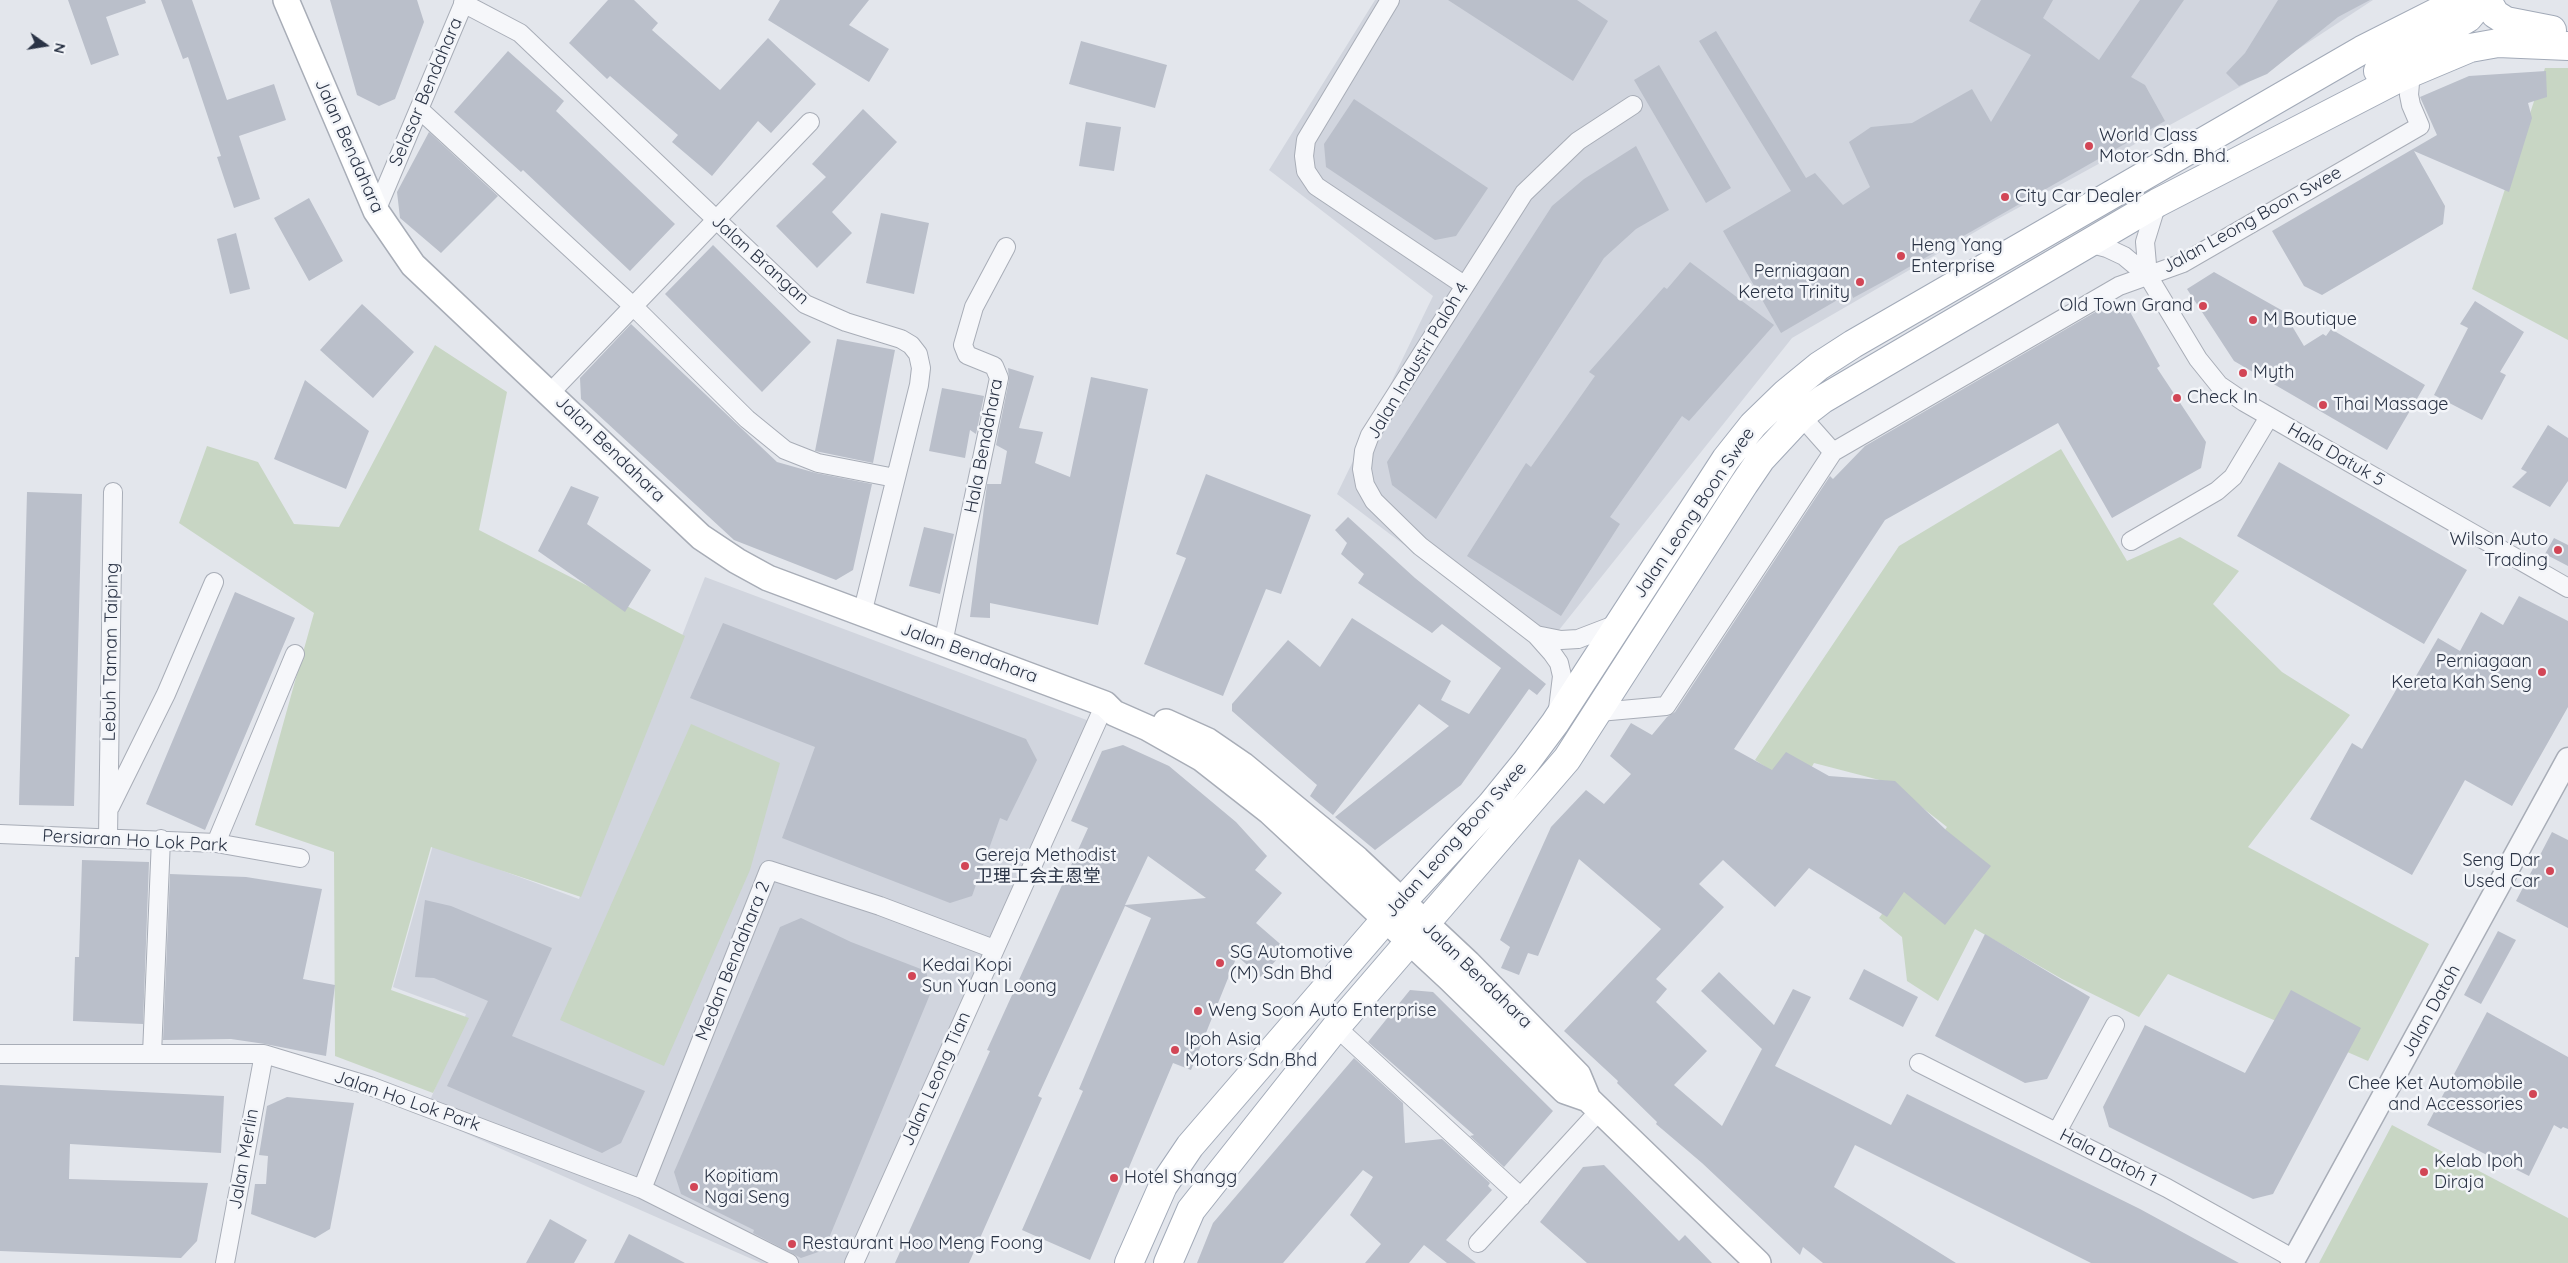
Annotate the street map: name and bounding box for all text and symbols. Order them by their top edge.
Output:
street label: Selasar Bendahara [385,14,467,170]
north arrow [20,20,70,70]
text: N [50,41,70,55]
street label: Jalan Bendahara [310,76,388,216]
place label: World Class Motor Sdn. Bhd. [2099,125,2229,168]
marker: World Class Motor Sdn. Bhd. [2083,140,2095,152]
street label: Jalan Leong Boon Swee [2159,162,2345,278]
place label: City Car Dealer [2015,186,2142,208]
marker: City Car Dealer [1999,191,2011,203]
street label: Jalan Brangan [707,211,813,309]
place label: Heng Yang Enterprise [1911,235,2003,278]
marker: Heng Yang Enterprise [1895,250,1907,262]
place label: Perniagaan Kereta Trinity [1738,261,1850,304]
marker: Perniagaan Kereta Trinity [1854,276,1866,288]
street label: Jalan Industri Paloh 4 [1363,279,1473,443]
place label: Old Town Grand [2060,295,2193,317]
marker: Old Town Grand [2197,300,2209,312]
place label: M Boutique [2263,309,2357,331]
marker: M Boutique [2247,314,2259,326]
place label: Myth [2253,362,2294,384]
marker: Myth [2237,367,2249,379]
street label: Hala Bendahara [960,377,1008,515]
place label: Check In [2187,387,2258,409]
street label: Jalan Bendahara [551,391,669,507]
marker: Check In [2171,392,2183,404]
place label: Thai Massage [2333,394,2449,416]
marker: Thai Massage [2317,399,2329,411]
street label: Hala Datuk 5 [2284,419,2388,491]
street label: Jalan Leong Boon Swee [1629,423,1759,603]
place label: Wilson Auto Trading [2449,529,2548,572]
marker: Wilson Auto Trading [2552,544,2564,556]
street label: Lebuh Taman Taiping [99,562,123,742]
street label: Jalan Bendahara [897,618,1041,688]
place label: Perniagaan Kereta Kah Seng [2391,651,2532,694]
marker: Perniagaan Kereta Kah Seng [2536,666,2548,678]
street label: Jalan Leong Boon Swee [1381,758,1531,922]
street label: Persiaran Ho Lok Park [42,825,228,857]
place label: Gereja Methodist 卫理工会主恩堂 [975,845,1117,888]
place label: Seng Dar Used Car [2462,850,2540,892]
marker: Gereja Methodist 卫理工会主恩堂 [959,860,971,872]
marker: Seng Dar Used Car [2544,865,2556,877]
street label: Medan Bendahara 2 [691,878,775,1044]
street label: Jalan Bendahara [1418,917,1536,1033]
place label: SG Automotive (M) Sdn Bhd [1230,942,1353,984]
place label: Kedai Kopi Sun Yuan Loong [922,955,1057,998]
marker: SG Automotive (M) Sdn Bhd [1214,957,1226,969]
street label: Jalan Datoh [2397,961,2465,1061]
marker: Kedai Kopi Sun Yuan Loong [906,970,918,982]
place label: Weng Soon Auto Enterprise [1208,1000,1437,1022]
marker: Weng Soon Auto Enterprise [1192,1005,1204,1017]
street label: Jalan Leong Tian [897,1008,975,1150]
place label: Ipoh Asia Motors Sdn Bhd [1185,1029,1317,1072]
marker: Ipoh Asia Motors Sdn Bhd [1169,1044,1181,1056]
street label: Jalan Ho Lok Park [331,1066,483,1136]
place label: Chee Ket Automobile and Accessories [2348,1073,2523,1116]
marker: Chee Ket Automobile and Accessories [2527,1088,2539,1100]
street label: Jalan Merlin [225,1107,263,1211]
street label: Hala Datoh 1 [2056,1124,2160,1192]
place label: Kelab Ipoh Diraja [2434,1151,2523,1194]
place label: Kopitiam Ngai Seng [704,1166,790,1208]
marker: Kelab Ipoh Diraja [2418,1166,2430,1178]
place label: Hotel Shangg [1124,1167,1237,1189]
marker: Hotel Shangg [1108,1172,1120,1184]
marker: Kopitiam Ngai Seng [688,1181,700,1193]
place label: Restaurant Hoo Meng Foong [802,1233,1043,1255]
marker: Restaurant Hoo Meng Foong [786,1238,798,1250]

